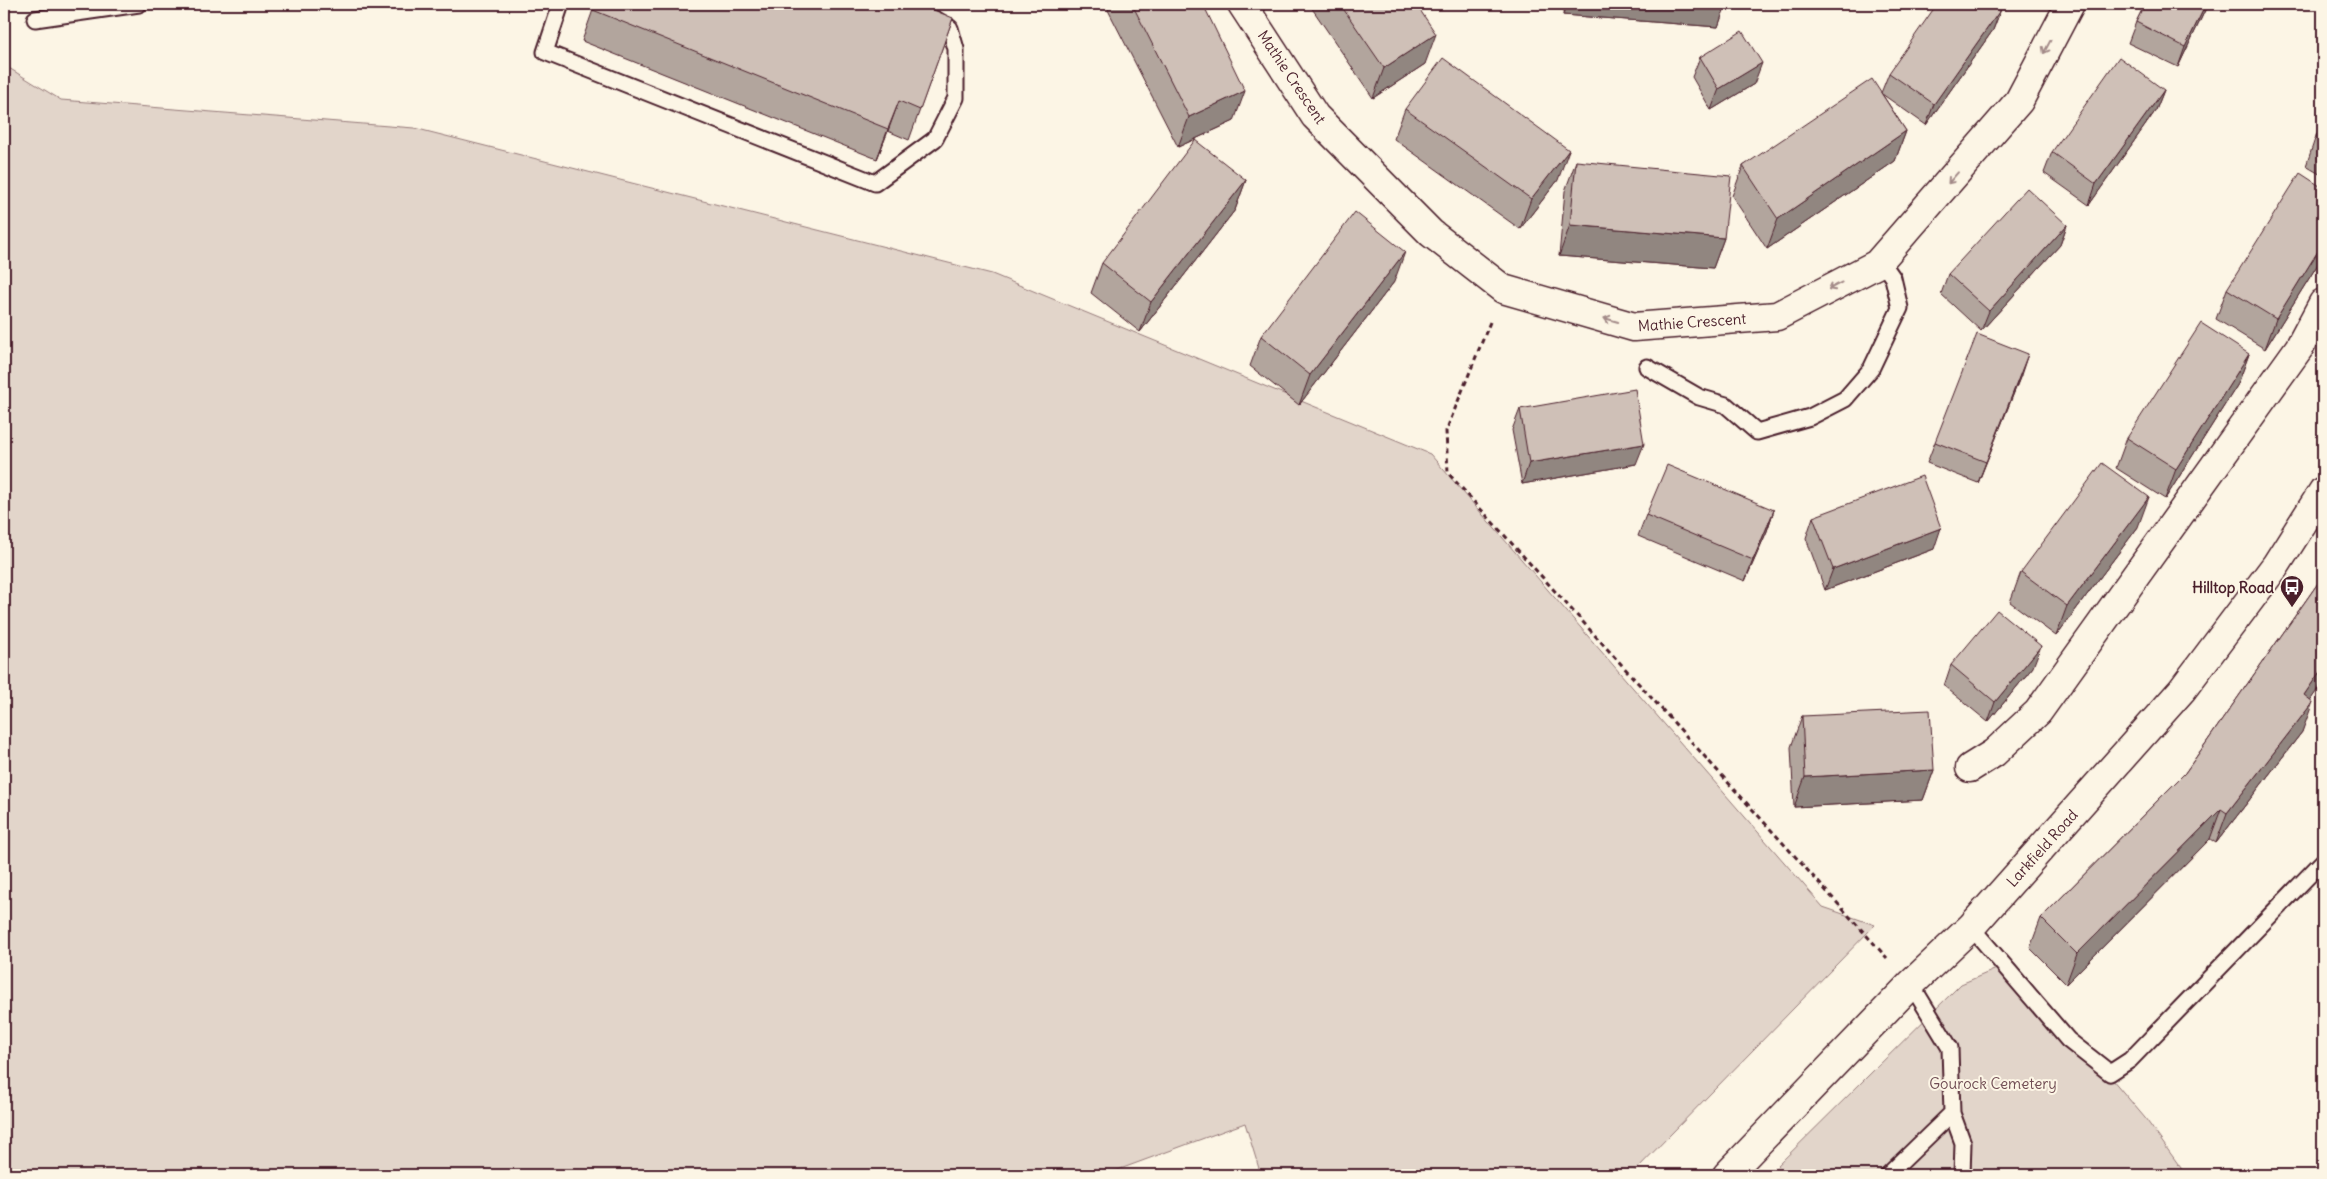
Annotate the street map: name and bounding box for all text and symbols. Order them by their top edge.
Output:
street label: Mathie Crescent [1254,27,1330,127]
one-way arrow [2042,39,2052,54]
one-way arrow [1947,171,1958,184]
one-way arrow [1827,281,1842,291]
street label: Mathie Crescent [1637,309,1747,335]
one-way arrow [1603,314,1619,324]
bus stop icon: Hilltop Road [2279,574,2305,608]
place label: Hilltop Road [2192,578,2274,598]
street label: Larkfield Road [2002,805,2082,891]
park label: Gourock Cemetery [1929,1074,2057,1093]

